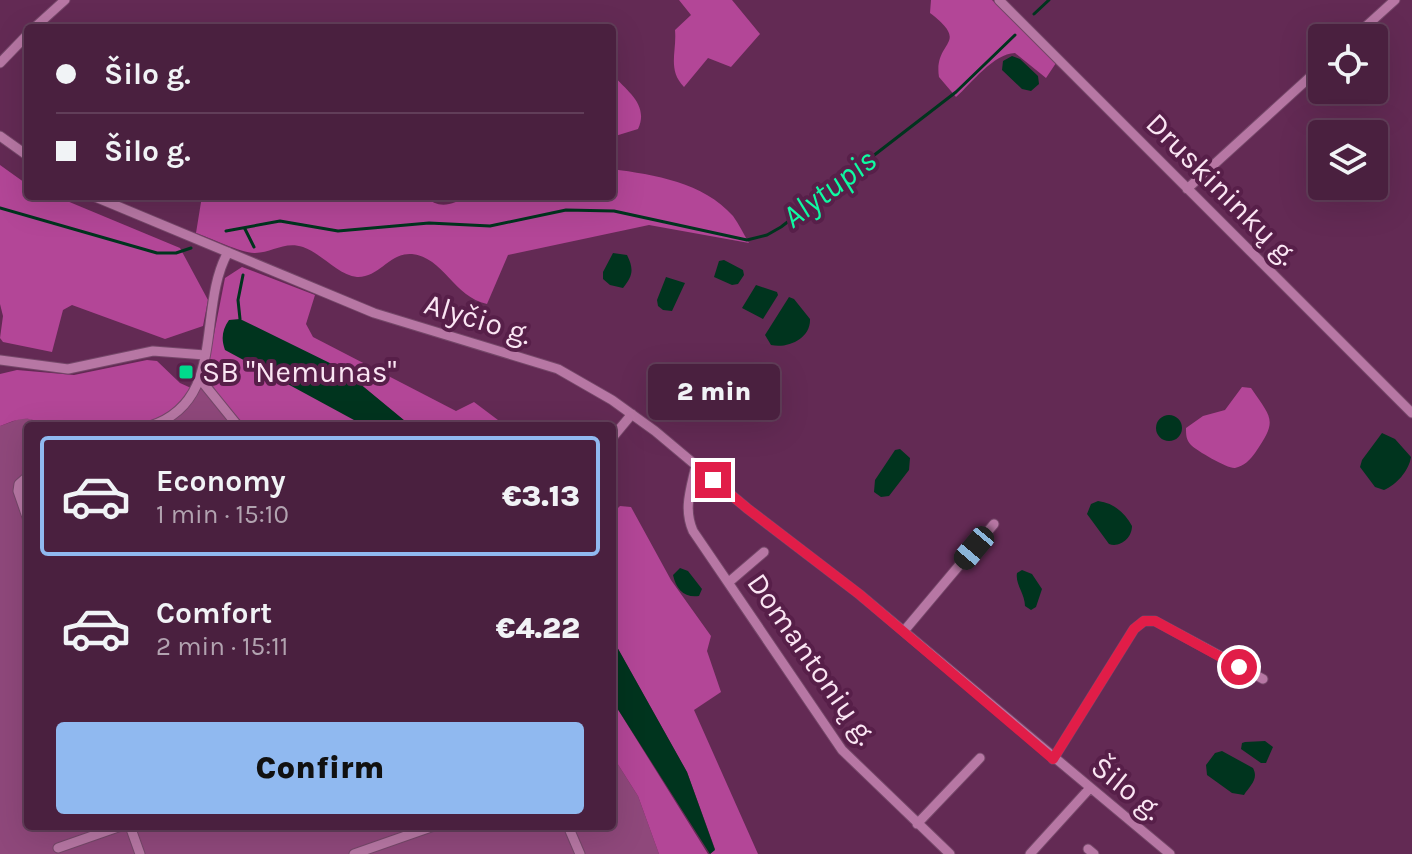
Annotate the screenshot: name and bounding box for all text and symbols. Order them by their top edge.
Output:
map controls [1308,24,1388,200]
button: locate [1308,24,1388,104]
text: Šilo g. [104,56,191,92]
street label: Druskininkų g. [1139,106,1305,272]
button: layers [1308,120,1388,200]
text: Šilo g. [104,133,191,169]
water label: Alytupis [775,141,883,236]
street label: Alyčio g. [420,286,536,352]
place label: SB "Nemunas" [202,354,397,390]
marker: SB "Nemunas" [177,363,195,381]
callout: 2 min [647,364,779,420]
text: 2 min [677,376,751,407]
icon: car [60,460,132,532]
route end [695,462,731,498]
text: Economy [156,463,286,499]
text: €3.13 [502,478,580,514]
text: 1 min · 15:10 [156,499,289,530]
car [949,522,999,574]
street label: Domantonių g. [740,566,884,752]
icon: car [60,592,132,664]
text: Comfort [156,595,272,631]
text: €4.22 [496,610,580,646]
text: 2 min · 15:11 [156,631,288,662]
route start [1221,649,1257,685]
button: Confirm [56,722,584,814]
street label: Šilo g. [1084,748,1170,828]

